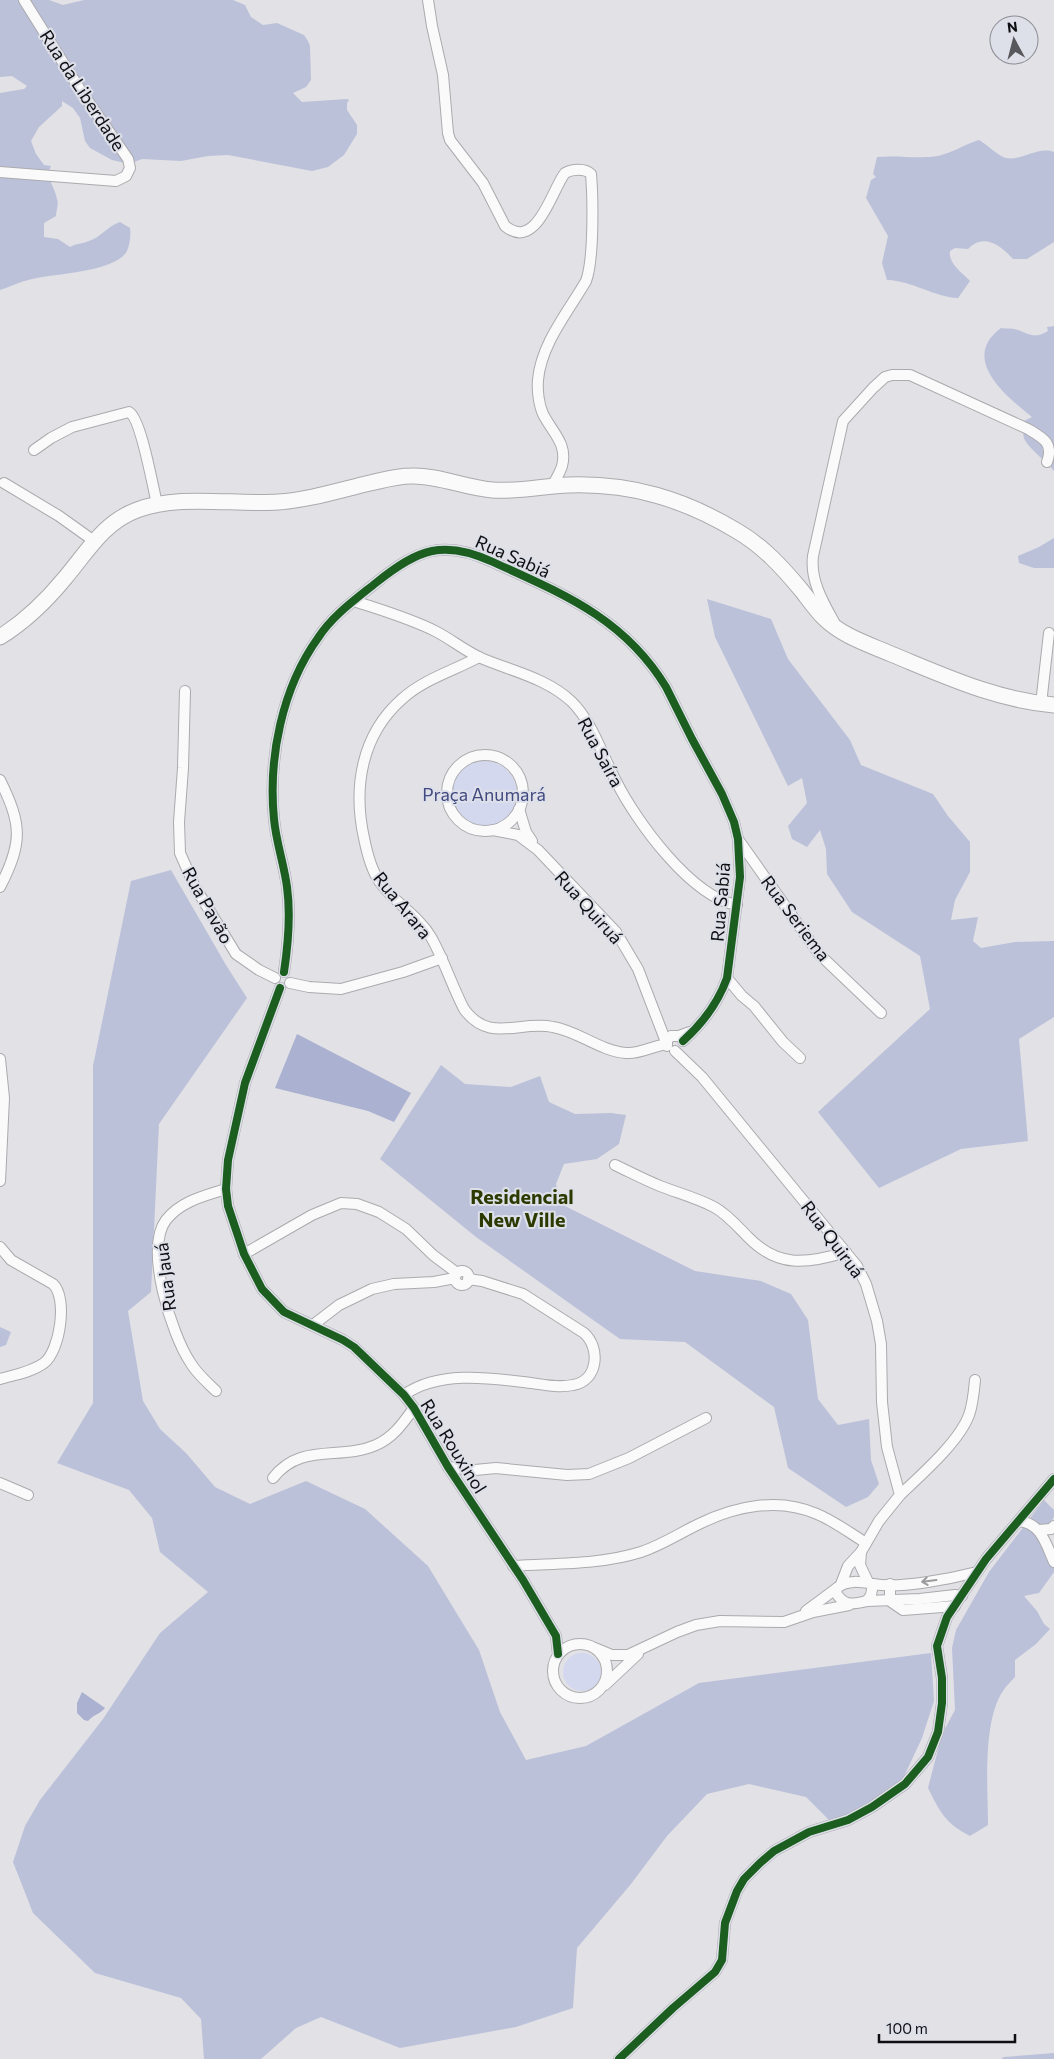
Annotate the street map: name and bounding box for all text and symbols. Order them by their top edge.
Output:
north arrow [989,15,1039,65]
text: N [1006,18,1019,36]
street label: Rua da Liberdade [36,25,130,155]
street label: Rua Sabiá [472,530,554,582]
street label: Rua Saíra [573,713,629,791]
park label: Praça Anumará [422,783,546,805]
street label: Rua Sabiá [706,861,734,943]
street label: Rua Pavão [178,863,238,947]
street label: Rua Quiruá [550,866,628,948]
street label: Rua Arara [369,867,437,943]
street label: Rua Seriema [757,871,835,965]
district label: Residencial New Ville [470,1184,574,1231]
street label: Rua Quiruá [797,1196,869,1282]
street label: Rua Jauá [150,1241,180,1313]
street label: Rua Rouxinol [416,1395,492,1497]
one-way arrow [921,1576,937,1586]
scale bar [879,2012,1015,2044]
text: 100 m [886,2019,928,2037]

